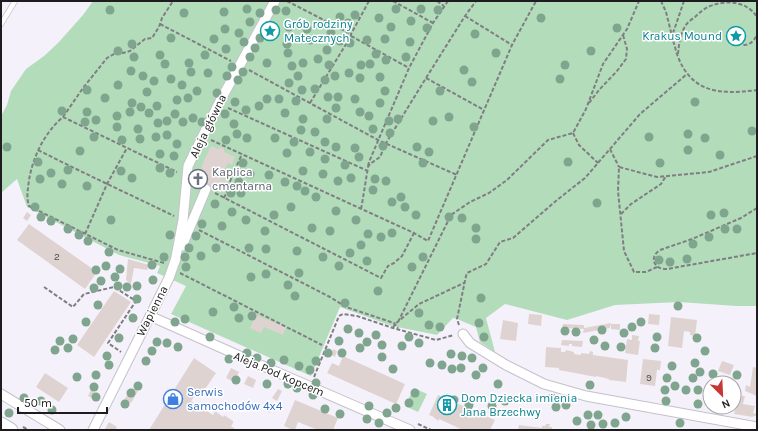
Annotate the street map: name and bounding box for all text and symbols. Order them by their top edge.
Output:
place label: Grób rodziny Matecznych [284,17,353,45]
place icon: Grób rodziny Matecznych [259,20,281,42]
place icon: Krakus Mound [725,25,747,47]
place label: Krakus Mound [642,29,722,43]
street label: Aleja główna [187,92,229,160]
place label: Kaplica cmentarna [212,165,272,193]
church icon: Kaplica cmentarna [187,168,209,190]
house number: 2 [54,251,60,263]
street label: Wapienna [133,283,171,339]
street label: Aleja Pod Kopcem [232,349,326,399]
house number: 9 [646,372,652,384]
north arrow [702,375,742,415]
place label: Serwis samochodów 4x4 [187,385,283,413]
shop icon: Serwis samochodów 4x4 [162,388,184,410]
scale bar [18,389,107,415]
place label: Dom Dziecka imienia Jana Brzechwy [461,391,577,419]
building icon: Dom Dziecka imienia Jana Brzechwy [436,394,458,416]
text: 50 m [24,396,52,410]
text: N [720,396,732,411]

